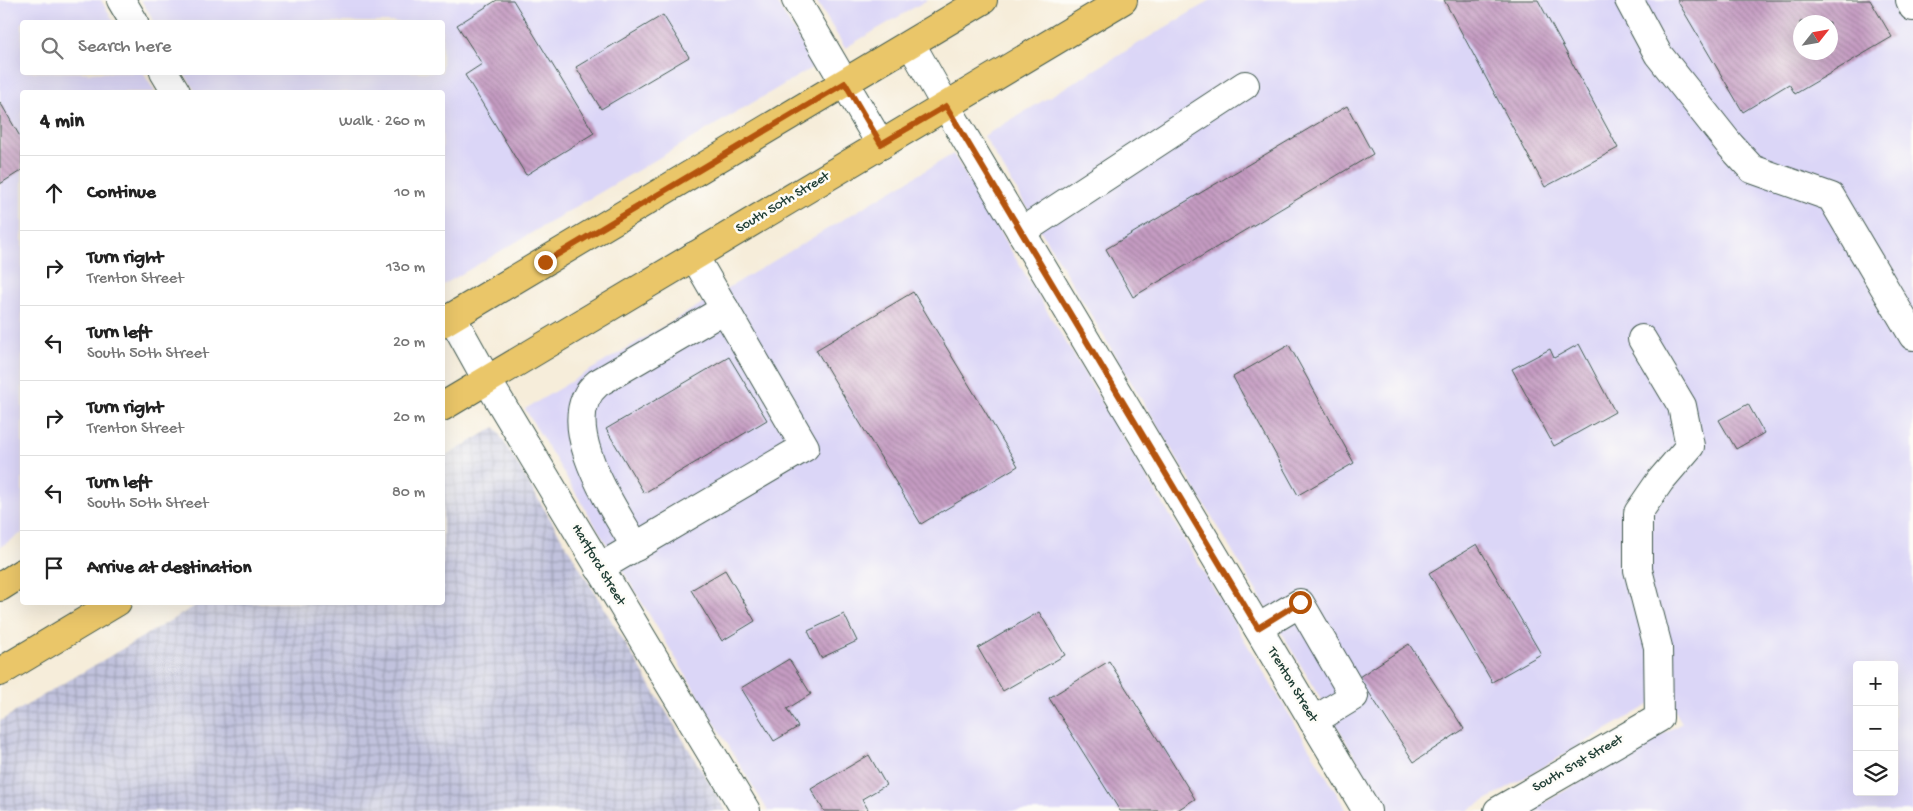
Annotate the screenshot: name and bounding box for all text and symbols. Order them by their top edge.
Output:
north arrow [1793,15,1838,60]
search box [20,20,445,75]
icon: search [38,34,66,62]
text: Search here [78,36,172,59]
text: 4 min [40,110,84,135]
text: Walk · 260 m [339,113,425,132]
street label: South 50th Street [733,168,834,238]
icon: ahead [40,179,68,207]
text: Continue [87,182,156,205]
text: 10 m [394,184,425,203]
text: Turn right [87,247,163,270]
route end [534,251,557,274]
icon: right [40,254,68,282]
text: 130 m [386,259,425,278]
text: Trenton Street [87,270,184,289]
text: Turn left [87,322,151,345]
icon: left [40,329,68,357]
text: 20 m [393,334,425,353]
text: South 50th Street [87,345,208,364]
text: Turn right [87,397,163,420]
icon: right [40,404,68,432]
text: 20 m [393,409,425,428]
text: Trenton Street [87,420,184,439]
text: Turn left [87,472,151,495]
icon: left [40,479,68,507]
text: 80 m [392,484,425,503]
text: South 50th Street [87,495,208,514]
street label: Hartford Street [567,521,630,610]
icon: arrive [40,554,68,582]
text: Arrive at destination [87,557,251,580]
route start [1289,591,1312,614]
street label: Trenton Street [1262,644,1322,727]
map controls [1853,661,1898,796]
button: + [1853,661,1898,706]
button: − [1853,706,1898,751]
street label: South 51st Street [1530,731,1627,797]
button: layers [1853,751,1898,796]

